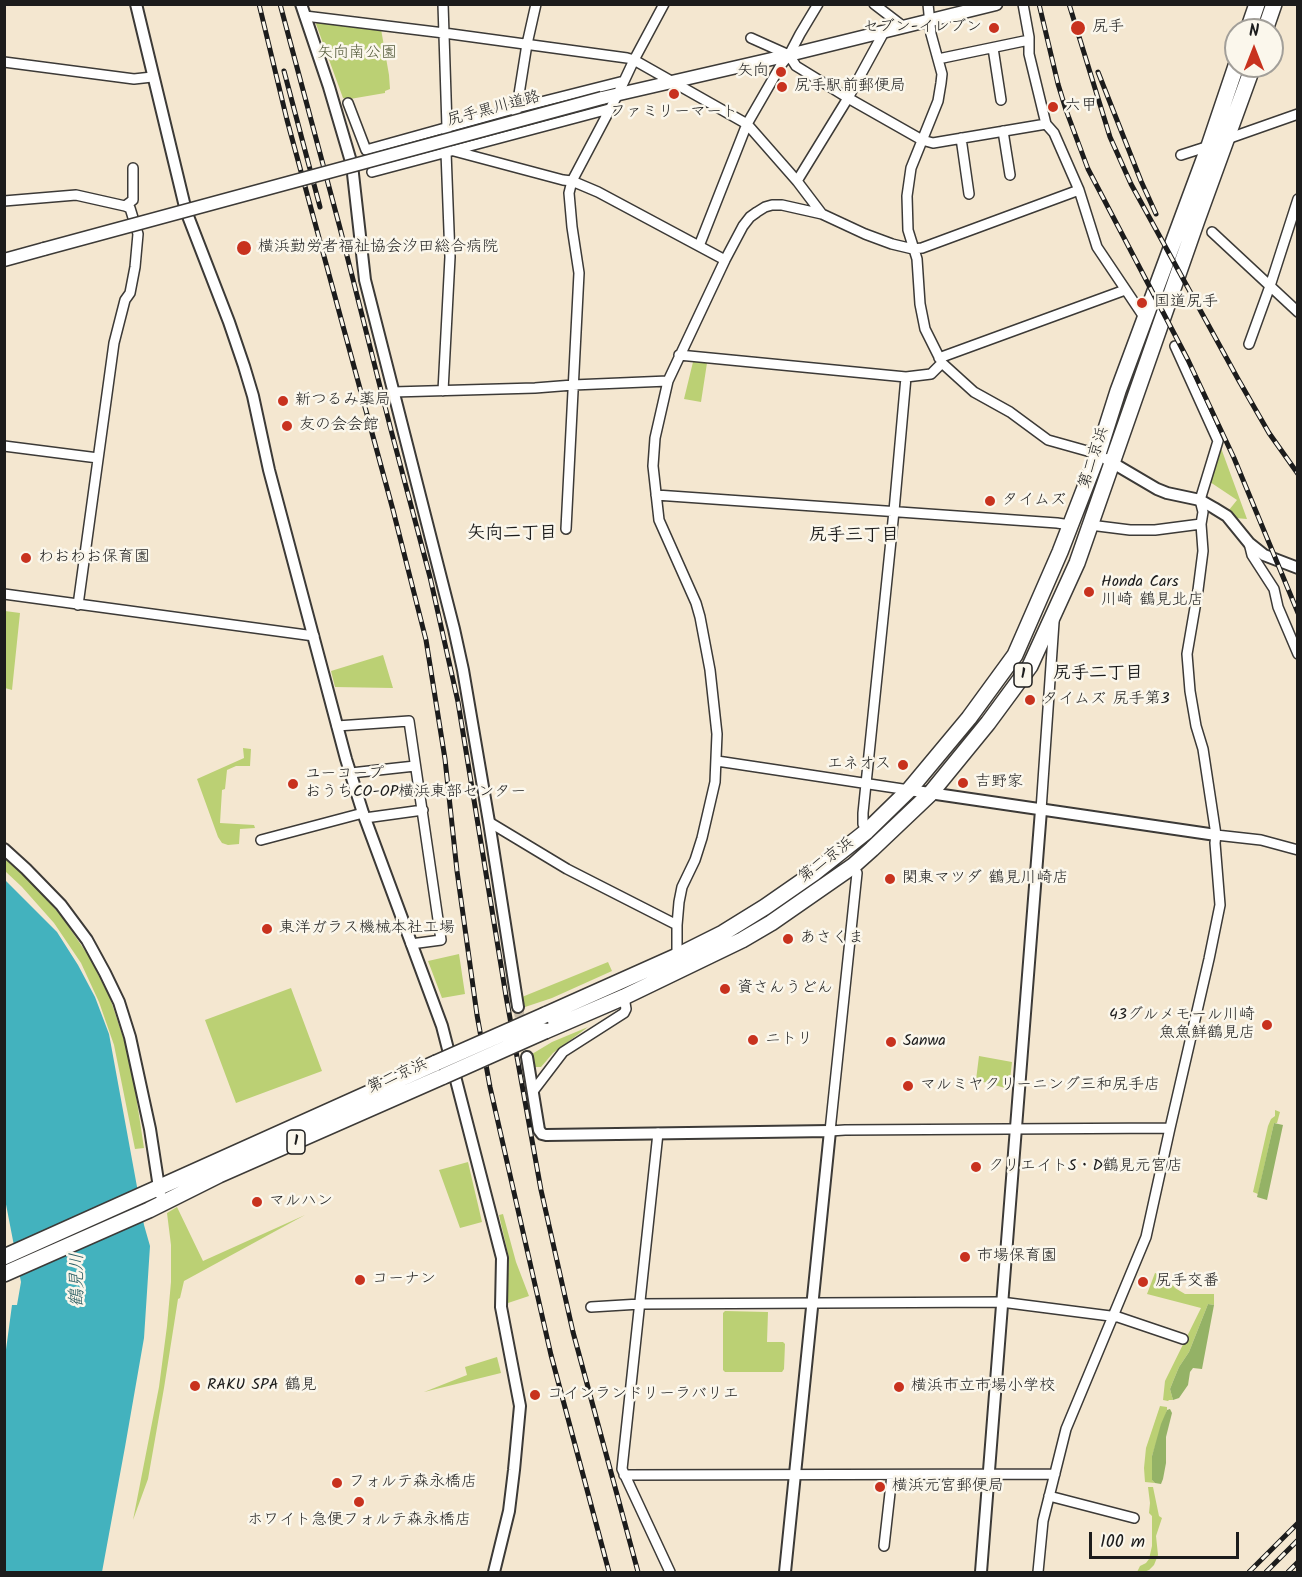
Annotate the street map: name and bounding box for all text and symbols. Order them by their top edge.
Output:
place label: セブン-イレブン [863,18,982,38]
place label: 尻手 [1092,18,1124,38]
north arrow [1224,18,1284,78]
marker: 尻手 [1069,19,1087,37]
text: N [1249,19,1259,44]
marker: セブン-イレブン [987,21,1001,35]
park label: 矢向南公園 [317,44,397,64]
place label: 矢向 [737,62,769,82]
marker: 矢向 [774,65,788,79]
place label: 尻手駅前郵便局 [794,77,906,97]
marker: 尻手駅前郵便局 [775,80,789,94]
marker: ファミリーマート [667,87,681,101]
street label: 尻手黒川道路 [445,88,543,132]
place label: 六甲 [1065,97,1097,117]
marker: 六甲 [1046,100,1060,114]
place label: ファミリーマート [610,103,738,123]
place label: 横浜勤労者福祉協会汐田総合病院 [258,238,498,258]
marker: 横浜勤労者福祉協会汐田総合病院 [235,239,253,257]
place label: 国道尻手 [1154,293,1218,313]
marker: 国道尻手 [1135,296,1149,310]
place label: 新つるみ薬局 [295,391,391,411]
marker: 新つるみ薬局 [276,394,290,408]
place label: 友の会会館 [299,416,379,436]
marker: 友の会会館 [280,419,294,433]
street label: 第二京浜 [1076,425,1114,491]
place label: タイムズ [1002,491,1066,511]
marker: タイムズ [983,494,997,508]
district label: 矢向二丁目 [467,524,557,546]
district label: 尻手三丁目 [809,526,899,548]
place label: わおわお保育園 [38,548,150,568]
marker: わおわお保育園 [19,551,33,565]
place label: Honda Cars 川崎 鶴見北店 [1101,573,1203,611]
marker: Honda Cars 川崎 鶴見北店 [1082,585,1096,599]
road number: 1 [1014,663,1032,687]
district label: 尻手二丁目 [1053,664,1143,686]
place label: タイムズ 尻手第3 [1042,690,1170,710]
marker: タイムズ 尻手第3 [1023,693,1037,707]
place label: エネオス [827,755,891,775]
marker: エネオス [896,758,910,772]
place label: ユーコープ おうちCO-OP横浜東部センター [305,765,526,803]
place label: 吉野家 [975,773,1023,793]
marker: 吉野家 [956,776,970,790]
marker: ユーコープ おうちCO-OP横浜東部センター [286,777,300,791]
street label: 第二京浜 [796,834,858,888]
place label: 関東マツダ 鶴見川崎店 [902,869,1068,889]
marker: 関東マツダ 鶴見川崎店 [883,872,897,886]
place label: 東洋ガラス機械本社工場 [279,919,455,939]
marker: 東洋ガラス機械本社工場 [260,922,274,936]
place label: あさくま [800,929,864,949]
marker: あさくま [781,932,795,946]
place label: 資さんうどん [737,979,833,999]
marker: 資さんうどん [718,982,732,996]
place label: 43グルメモール川崎 魚魚鮮鶴見店 [1109,1006,1255,1044]
marker: 43グルメモール川崎 魚魚鮮鶴見店 [1260,1018,1274,1032]
place label: ニトリ [765,1030,813,1050]
place label: Sanwa [903,1032,946,1052]
marker: ニトリ [746,1033,760,1047]
marker: Sanwa [884,1035,898,1049]
street label: 第二京浜 [365,1055,431,1099]
place label: マルミヤクリーニング三和尻手店 [920,1076,1160,1096]
marker: マルミヤクリーニング三和尻手店 [901,1079,915,1093]
road number: 1 [287,1130,305,1154]
place label: クリエイトS・D鶴見元宮店 [988,1157,1183,1177]
marker: クリエイトS・D鶴見元宮店 [969,1160,983,1174]
place label: マルハン [269,1192,333,1212]
marker: マルハン [250,1195,264,1209]
place label: 市場保育園 [977,1247,1057,1267]
marker: 市場保育園 [958,1250,972,1264]
water label: 鶴見川 [68,1253,90,1307]
place label: コーナン [372,1270,436,1290]
place label: 尻手交番 [1155,1272,1219,1292]
marker: コーナン [353,1273,367,1287]
marker: 尻手交番 [1136,1275,1150,1289]
place label: RAKU SPA 鶴見 [207,1376,317,1396]
place label: 横浜市立市場小学校 [911,1377,1055,1397]
marker: RAKU SPA 鶴見 [188,1379,202,1393]
marker: 横浜市立市場小学校 [892,1380,906,1394]
place label: コインランドリーラバリエ [547,1385,739,1405]
marker: コインランドリーラバリエ [528,1388,542,1402]
place label: フォルテ森永橋店 [349,1473,477,1493]
marker: フォルテ森永橋店 [330,1476,344,1490]
place label: 横浜元宮郵便局 [892,1477,1004,1497]
marker: 横浜元宮郵便局 [873,1480,887,1494]
marker: ホワイト急便フォルテ森永橋店 [352,1495,366,1509]
place label: ホワイト急便フォルテ森永橋店 [247,1511,471,1531]
scale bar [1092,1520,1242,1558]
text: 100 m [1100,1528,1145,1557]

